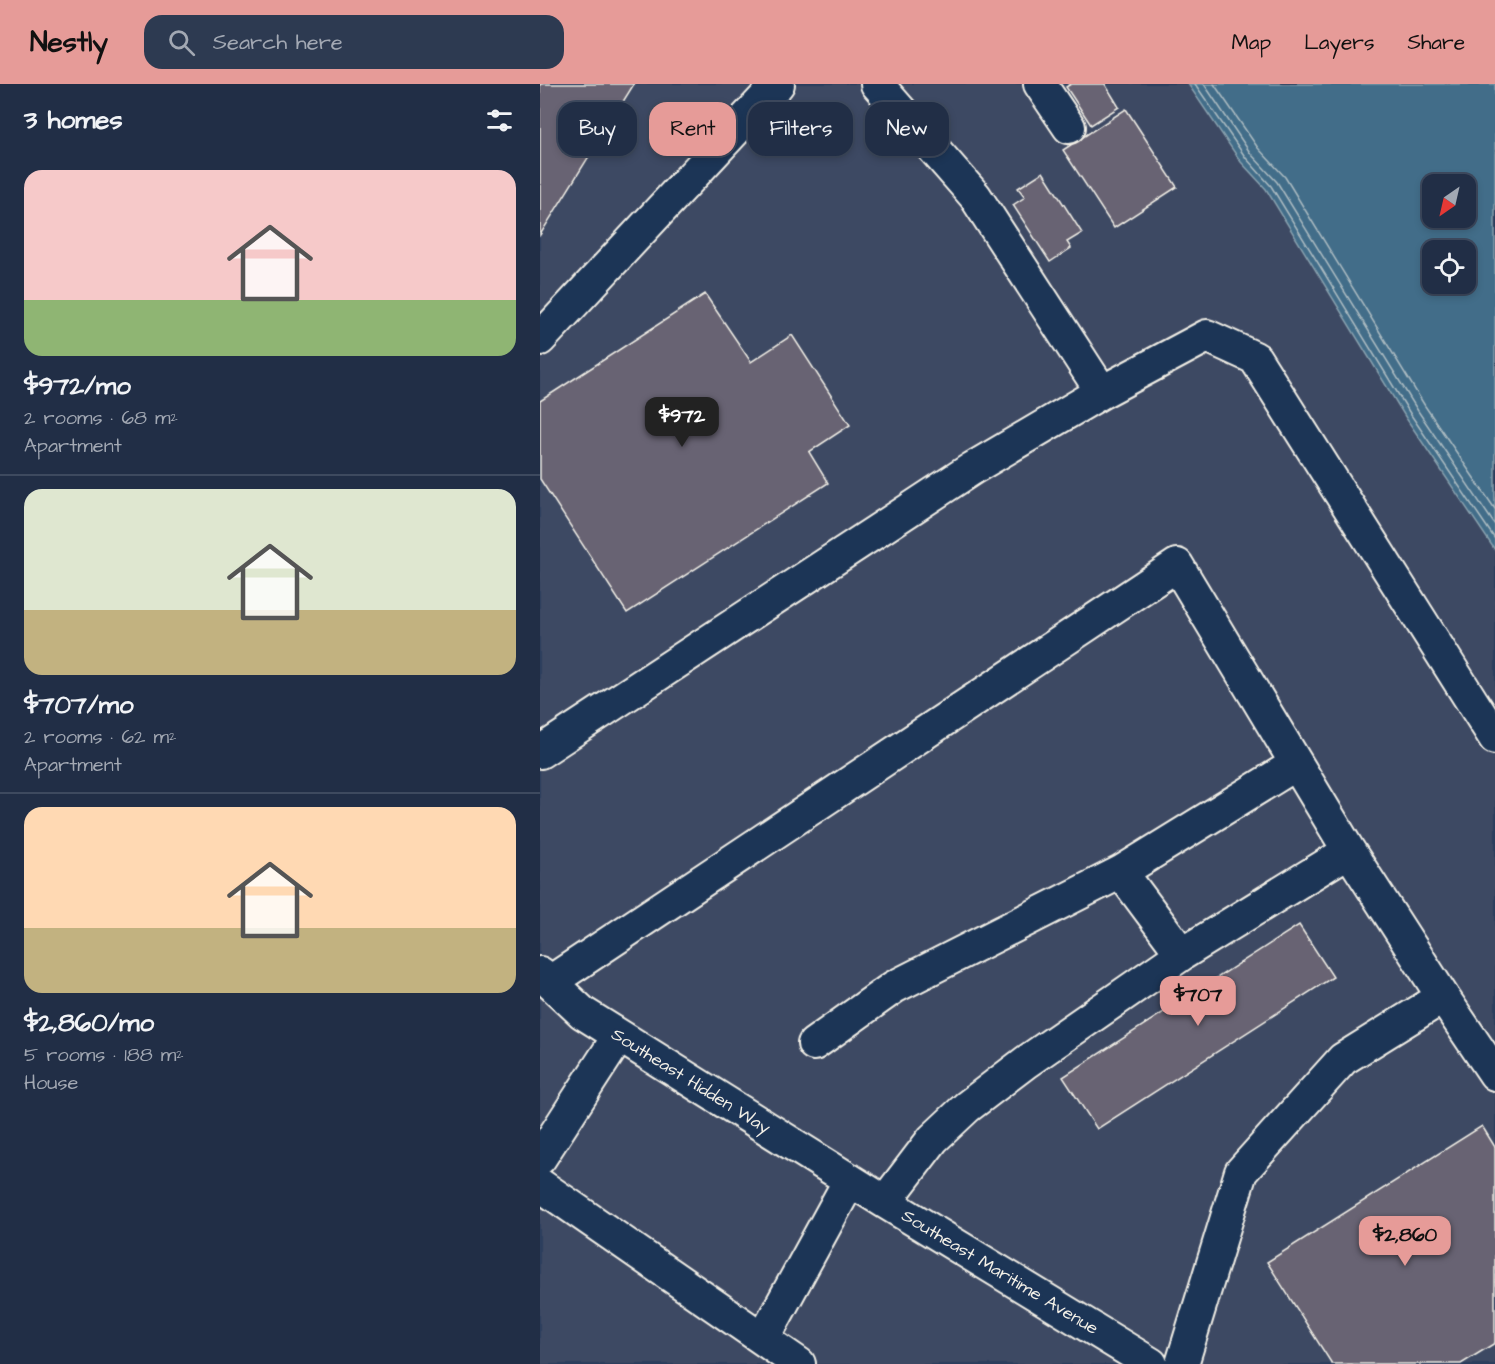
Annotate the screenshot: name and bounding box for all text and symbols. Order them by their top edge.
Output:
search box [144,15,564,69]
text: Nestly [30,23,108,62]
icon: search [165,26,198,59]
text: Search here [213,27,343,58]
text: Map [1231,28,1271,57]
text: Layers [1304,28,1374,57]
text: Share [1407,28,1465,57]
text: 3 homes [24,102,123,138]
chip: Buy [558,102,637,156]
chip: Rent [649,102,736,156]
chip: Filters [748,102,853,156]
chip: New [865,102,949,156]
icon: filters [483,104,516,137]
north arrow [1422,174,1476,228]
map controls [1422,174,1476,294]
icon: home [216,209,324,317]
button: locate [1422,240,1476,294]
text: $972/mo [24,368,131,404]
pin: $972 [646,397,718,448]
text: $972 [659,402,705,430]
text: 2 rooms · 68 m² [24,404,178,432]
text: Apartment [24,432,122,460]
icon: home [216,528,324,636]
text: $707/mo [24,687,134,723]
text: 2 rooms · 62 m² [24,723,176,751]
text: Apartment [24,751,122,779]
icon: home [216,846,324,954]
pin: $707 [1162,976,1234,1027]
text: $707 [1174,981,1222,1009]
text: $2,860/mo [24,1005,154,1041]
street label: Southeast Hidden Way [606,1022,776,1141]
text: 5 rooms · 188 m² [24,1041,184,1069]
text: House [24,1069,78,1097]
street label: Southeast Maritime Avenue [897,1203,1103,1341]
pin: $2,860 [1356,1216,1454,1267]
text: $2,860 [1373,1221,1437,1249]

